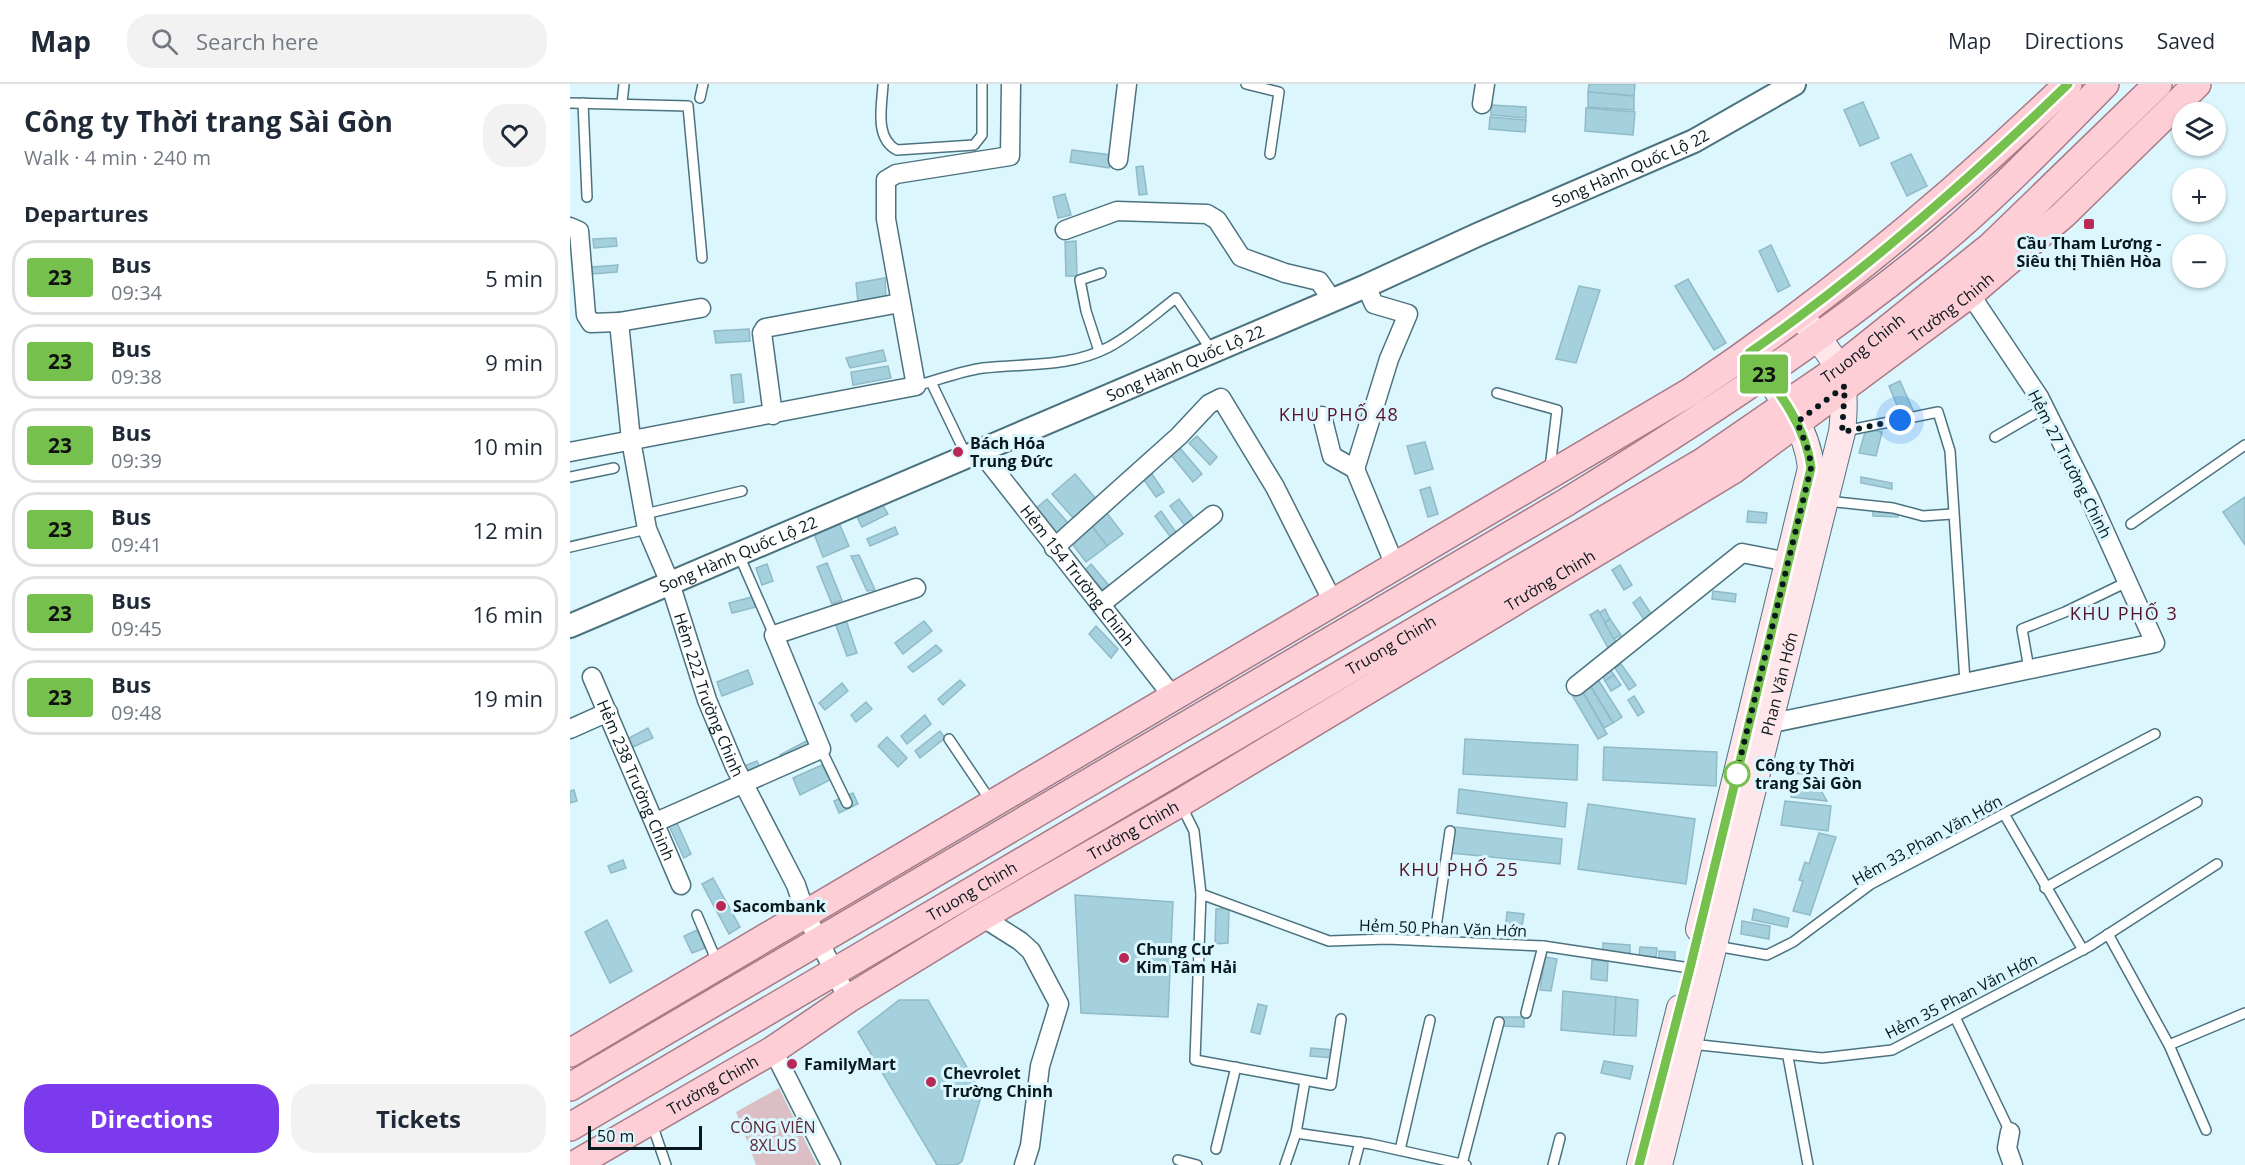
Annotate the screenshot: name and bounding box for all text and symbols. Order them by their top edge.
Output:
search box [127,14,547,68]
text: Map [30,22,91,60]
icon: search [148,25,181,58]
text: Search here [196,26,319,56]
text: Map [1948,27,1991,55]
text: Directions [2024,27,2124,55]
text: Saved [2157,27,2215,55]
text: Công ty Thời trang Sài Gòn [24,102,393,140]
map controls [2172,102,2226,288]
button: layers [2172,102,2226,156]
button: heart [483,104,546,167]
street label: Song Hành Quốc Lộ 22 [1548,124,1713,212]
text: Walk · 4 min · 240 m [24,144,211,171]
button: + [2172,168,2226,222]
text: Departures [24,198,148,228]
marker: Cầu Tham Lương - Siêu thị Thiên Hòa [2082,217,2096,231]
place label: Cầu Tham Lương - Siêu thị Thiên Hòa [2017,232,2161,272]
button: − [2172,234,2226,288]
text: Bus [111,249,151,279]
text: 23 [48,263,72,291]
text: 5 min [485,263,543,293]
street label: Trường Chinh [1904,267,1999,347]
text: 09:34 [111,279,162,306]
street label: Truong Chinh [1817,308,1909,388]
street label: Song Hành Quốc Lộ 22 [1103,320,1268,407]
text: Bus [111,333,151,363]
text: 23 [48,347,72,375]
text: 9 min [485,347,543,377]
line badge: 23 [1737,354,1791,394]
text: 23 [1752,360,1776,388]
text: 09:38 [111,363,162,390]
street label: Hẻm 27 Trường Chinh [2023,386,2117,542]
district label: KHU PHỐ 48 [1279,402,1399,426]
your location [1885,405,1915,435]
text: Bus [111,417,151,447]
text: 23 [48,431,72,459]
text: 10 min [473,431,543,461]
place label: Bách Hóa Trung Đức [970,432,1053,472]
marker: Bách Hóa Trung Đức [951,445,965,459]
text: 09:39 [111,447,162,474]
street label: Hẻm 154 Trường Chinh [1015,500,1140,650]
text: Bus [111,501,151,531]
street label: Song Hành Quốc Lộ 22 [656,511,821,598]
text: 23 [48,515,72,543]
text: 12 min [473,515,543,545]
text: 09:41 [111,531,162,558]
street label: Trường Chinh [1501,544,1599,616]
text: Bus [111,585,151,615]
text: 23 [48,599,72,627]
text: 16 min [473,599,543,629]
district label: KHU PHỐ 3 [2070,601,2178,625]
street label: Hẻm 222 Trường Chinh [669,610,749,781]
street label: Truong Chinh [1342,610,1440,680]
text: 09:45 [111,615,162,642]
street label: Phan Văn Hớn [1756,630,1803,738]
text: Bus [111,669,151,699]
text: 23 [48,683,72,711]
text: 19 min [473,683,543,713]
street label: Hẻm 238 Trường Chinh [592,696,680,864]
text: 09:48 [111,699,162,726]
place label: Công ty Thời trang Sài Gòn [1755,754,1862,794]
marker: Công ty Thời trang Sài Gòn [1724,761,1750,787]
street label: Hẻm 33 Phan Văn Hớn [1848,790,2006,890]
street label: Trường Chinh [1083,795,1183,865]
street label: Truong Chinh [923,856,1021,926]
district label: KHU PHỐ 25 [1399,857,1519,881]
place label: Sacombank [733,895,826,917]
marker: Sacombank [714,899,728,913]
street label: Hẻm 50 Phan Văn Hớn [1359,914,1527,942]
place label: Chung Cư Kim Tâm Hải [1136,938,1237,978]
street label: Hẻm 35 Phan Văn Hớn [1881,948,2041,1044]
marker: Chung Cư Kim Tâm Hải [1117,951,1131,965]
street label: Trường Chinh [663,1050,762,1120]
place label: FamilyMart [804,1053,896,1075]
marker: FamilyMart [785,1057,799,1071]
place label: Chevrolet Trường Chinh [943,1062,1053,1102]
marker: Chevrolet Trường Chinh [924,1075,938,1089]
button: Directions [24,1084,279,1153]
button: Tickets [291,1084,546,1153]
park label: CÔNG VIÊN 8XLUS [730,1116,816,1156]
scale bar [588,1123,702,1150]
text: 50 m [597,1125,634,1147]

